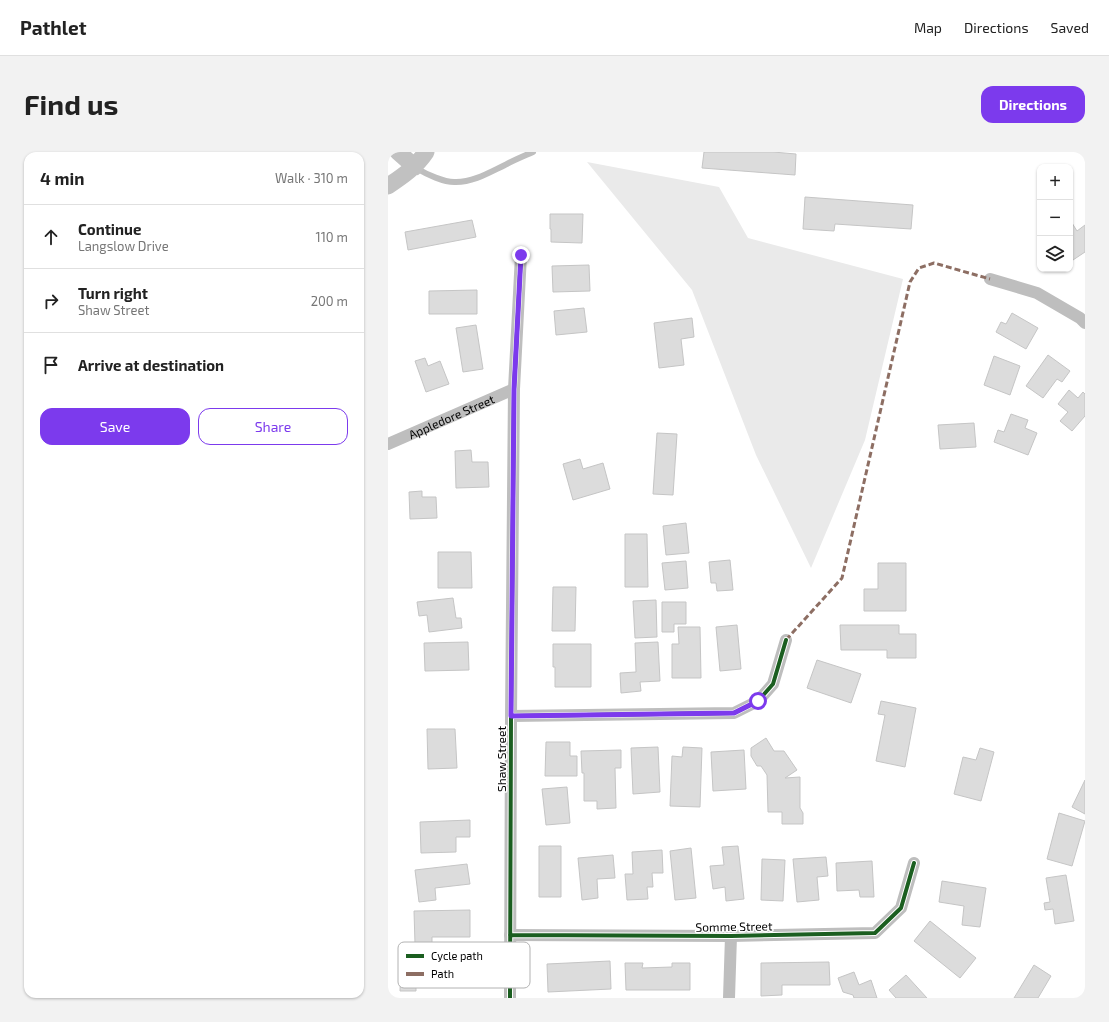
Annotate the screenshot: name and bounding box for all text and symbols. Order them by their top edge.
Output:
text: Pathlet [20,16,86,39]
text: Map [914,19,942,36]
text: Directions [964,19,1029,36]
text: Saved [1051,19,1089,36]
button: Directions [981,86,1085,123]
text: Find us [24,87,118,121]
map controls [1037,164,1073,272]
button: + [1037,164,1073,200]
text: 4 min [40,168,84,188]
text: Walk · 310 m [275,170,348,186]
button: − [1037,200,1073,236]
text: Continue [78,220,141,238]
icon: ahead [40,226,62,248]
text: 110 m [316,229,348,245]
button: layers [1037,236,1073,272]
text: Langslow Drive [78,238,169,254]
route end [512,246,530,264]
text: Turn right [78,284,148,302]
icon: right [40,290,62,312]
text: 200 m [311,293,348,309]
text: Shaw Street [78,302,149,318]
icon: arrive [40,354,62,376]
text: Arrive at destination [78,356,224,374]
street label: Appledore Street [406,391,497,441]
button: Save [40,408,190,445]
button: Share [198,408,348,445]
route start [749,692,767,710]
street label: Shaw Street [494,726,508,792]
street label: Somme Street [695,918,773,934]
legend [398,942,530,988]
text: Cycle path [431,949,483,962]
text: Path [431,967,454,980]

